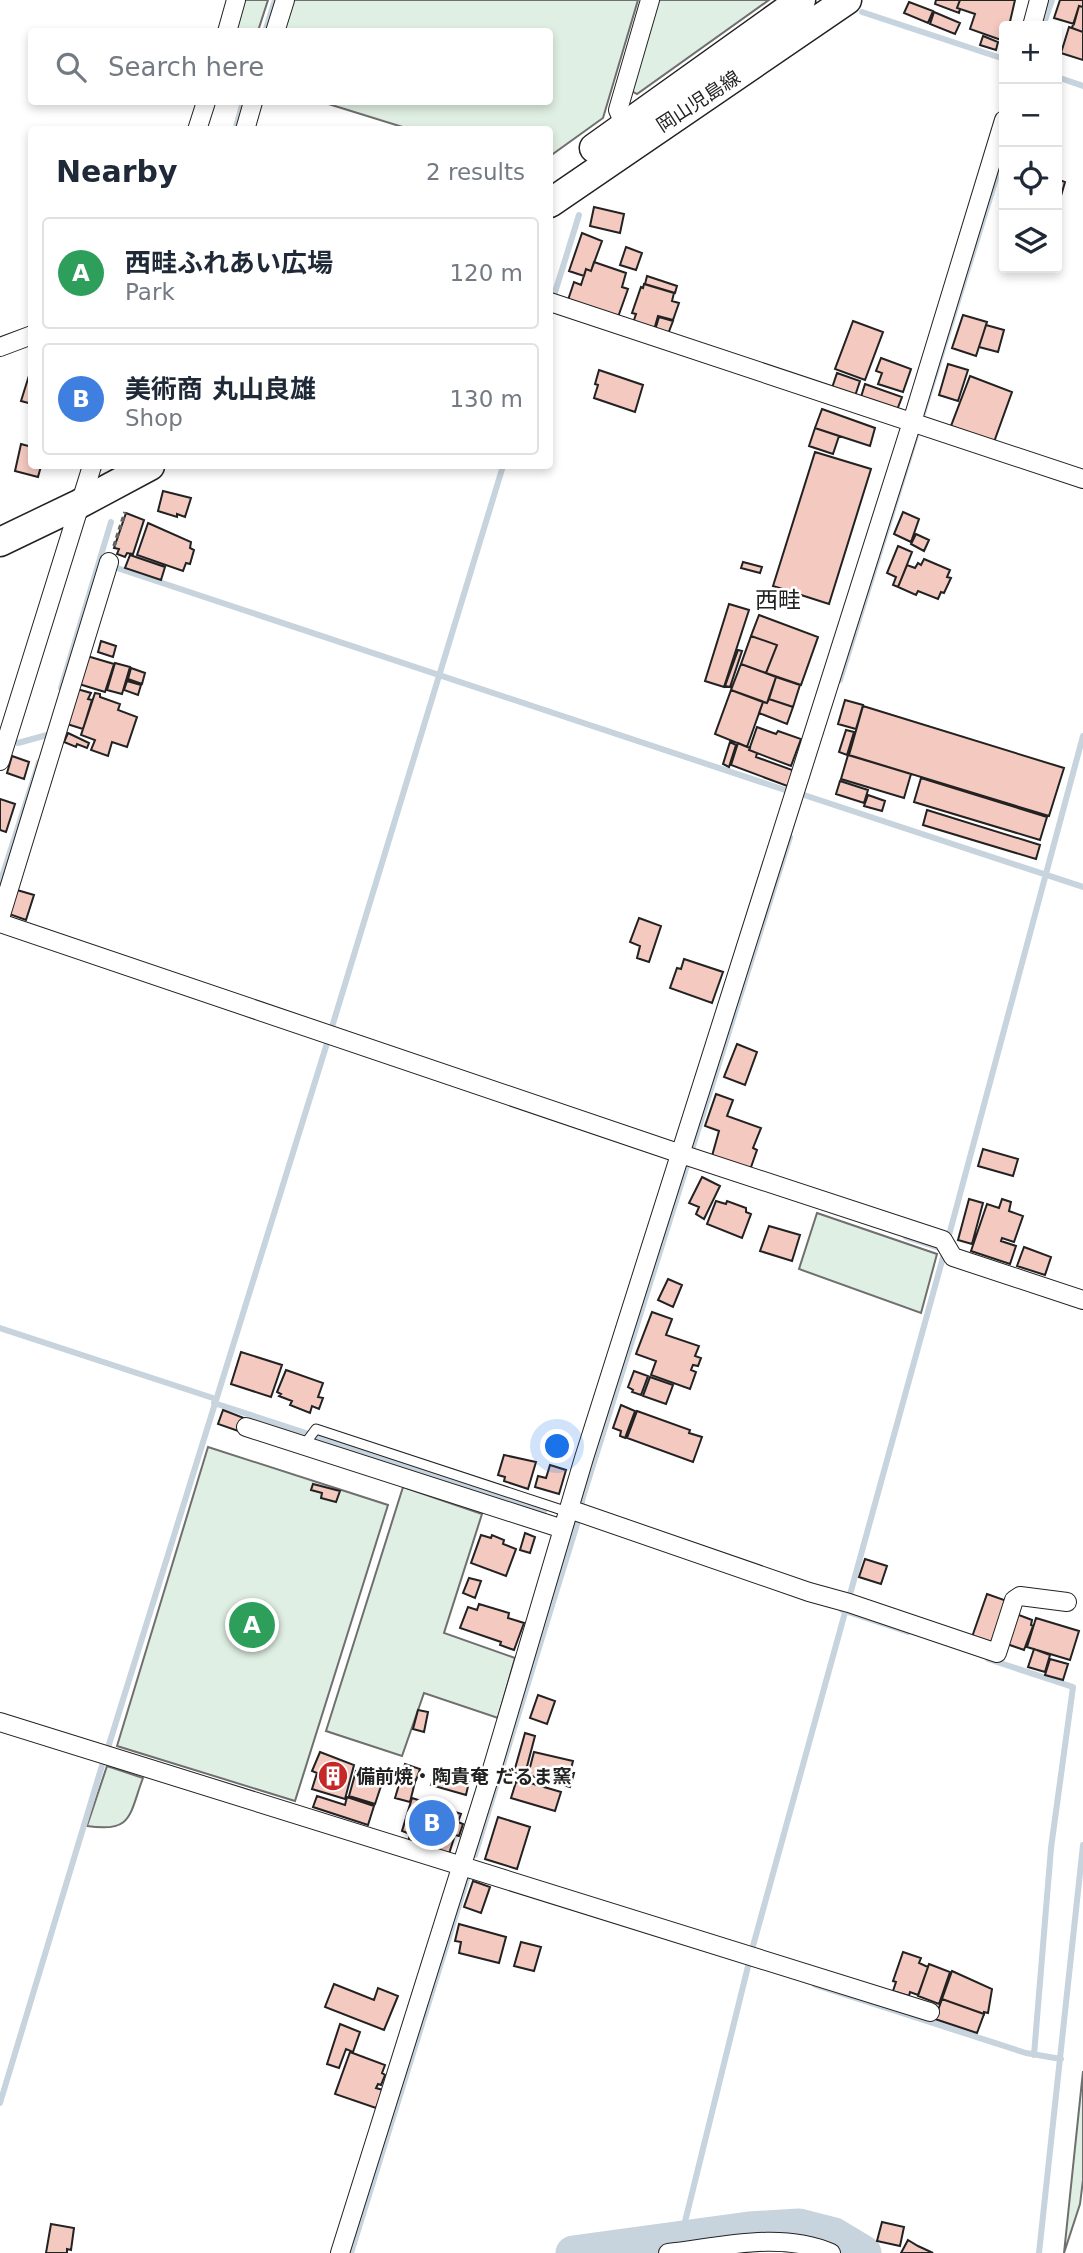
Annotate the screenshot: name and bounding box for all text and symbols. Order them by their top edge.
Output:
map controls [999,21,1062,273]
button: + [999,21,1062,84]
search box [28,28,553,105]
icon: search [52,48,90,86]
text: Search here [108,52,264,82]
street label: 岡山児島線 [652,66,744,136]
button: − [999,84,1062,147]
button: locate [999,147,1062,210]
text: Nearby [56,154,178,189]
text: 2 results [426,159,525,185]
button: layers [999,210,1062,273]
text: 西畦ふれあい広場 [125,248,333,278]
text: A [72,260,90,286]
text: 120 m [449,260,523,286]
text: Park [125,279,175,305]
text: 美術商 丸山良雄 [125,374,316,404]
text: B [72,386,90,412]
text: 130 m [449,386,523,412]
text: Shop [125,405,183,431]
district label: 西畦 [755,587,801,613]
your location [540,1429,574,1463]
pin: A [229,1599,275,1651]
building icon: 備前焼・陶貴奄 だるま窯 [316,1759,350,1793]
place label: 備前焼・陶貴奄 だるま窯 [356,1765,572,1787]
pin: B [409,1797,455,1849]

